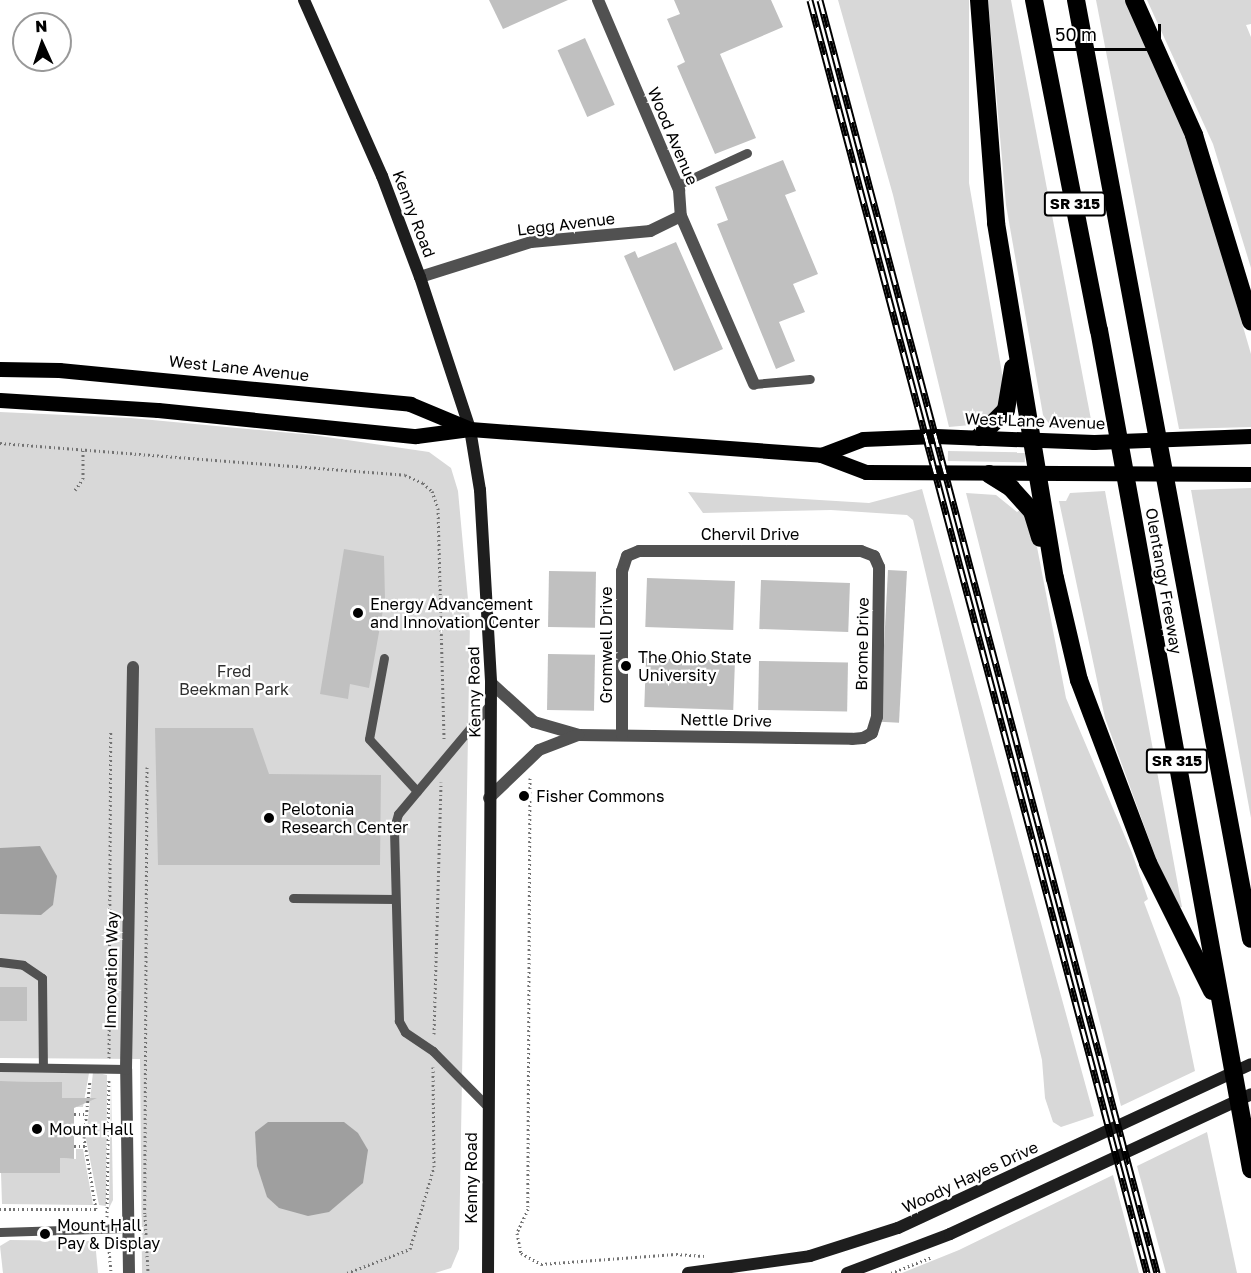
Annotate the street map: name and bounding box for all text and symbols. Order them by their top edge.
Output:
north arrow [12,12,72,72]
scale bar [1047,12,1164,50]
text: N [35,16,48,36]
text: 50 m [1055,23,1097,45]
street label: Wood Avenue [644,84,702,188]
street label: Kenny Road [389,168,439,260]
road number: SR 315 [1044,192,1106,216]
street label: Legg Avenue [516,208,616,240]
street label: West Lane Avenue [168,351,310,385]
street label: West Lane Avenue [964,409,1106,433]
street label: Olentangy Freeway [1142,506,1186,656]
street label: Chervil Drive [701,524,799,544]
street label: Gromwell Drive [596,587,616,703]
place label: Energy Advancement and Innovation Center [370,594,540,632]
street label: Brome Drive [852,597,872,691]
marker: Energy Advancement and Innovation Center [351,606,365,620]
street label: Kenny Road [464,646,484,738]
place label: The Ohio State University [638,647,751,685]
marker: The Ohio State University [619,659,633,673]
park label: Fred Beekman Park [179,661,289,699]
street label: Nettle Drive [680,710,772,730]
road number: SR 315 [1146,749,1208,773]
place label: Fisher Commons [536,786,664,806]
marker: Fisher Commons [517,789,531,803]
place label: Pelotonia Research Center [281,799,408,837]
marker: Pelotonia Research Center [262,811,276,825]
street label: Innovation Way [100,911,122,1029]
place label: Mount Hall [49,1119,134,1139]
marker: Mount Hall [30,1122,44,1136]
street label: Kenny Road [461,1132,481,1224]
street label: Woody Hayes Drive [899,1137,1041,1217]
place label: Mount Hall Pay & Display [57,1215,160,1253]
marker: Mount Hall Pay & Display [38,1227,52,1241]

